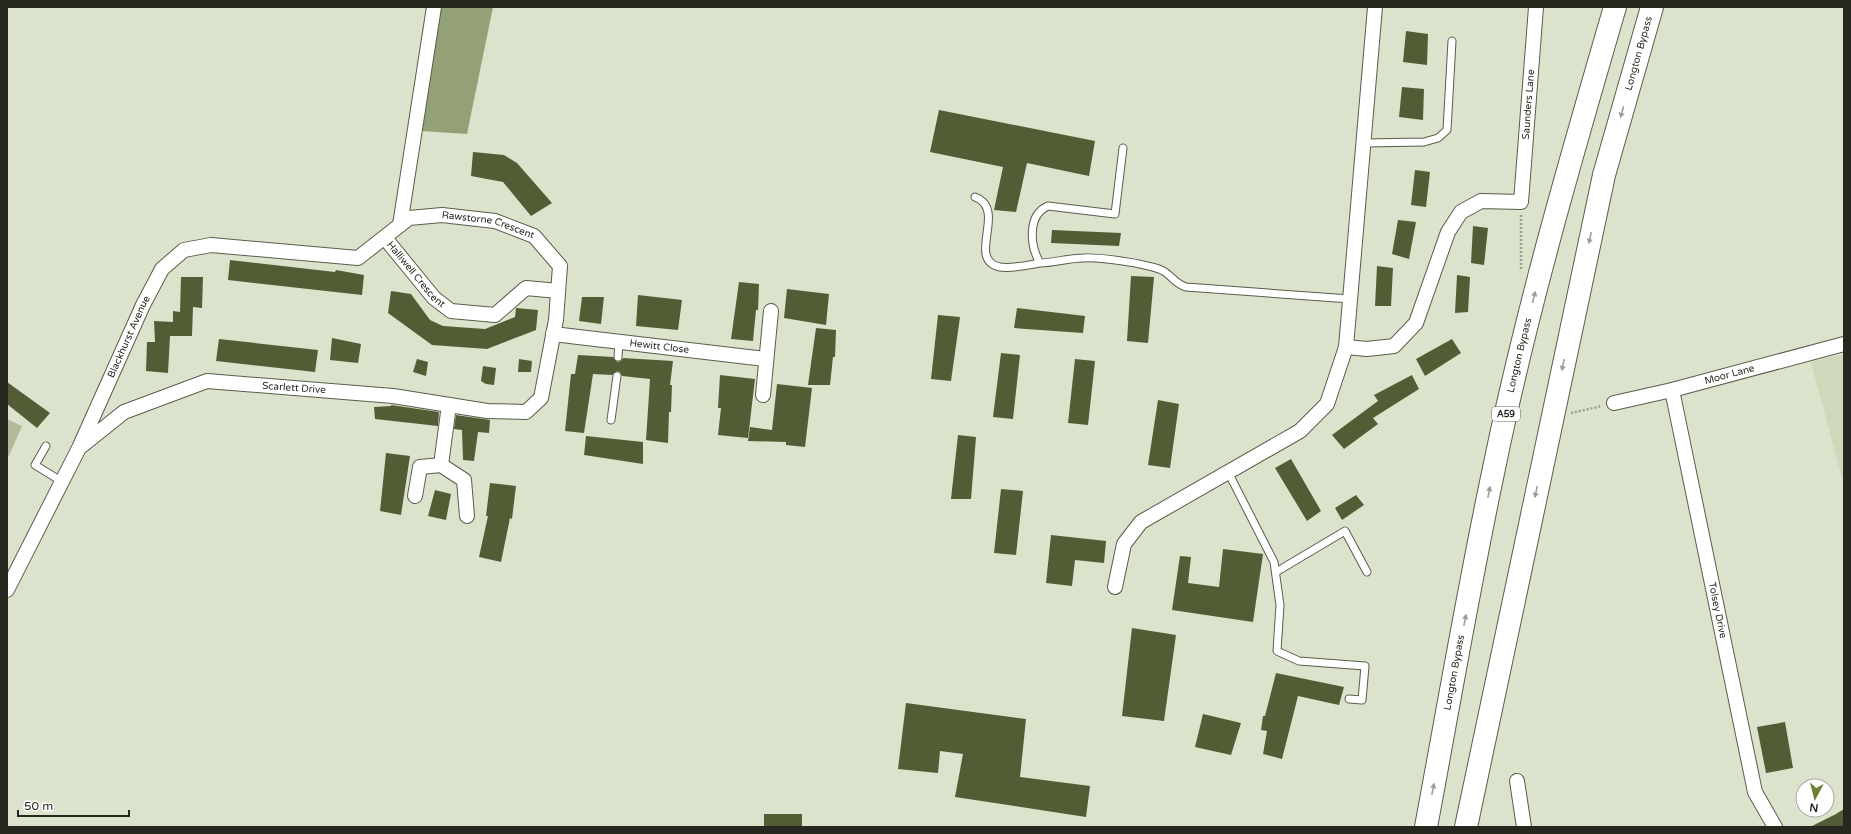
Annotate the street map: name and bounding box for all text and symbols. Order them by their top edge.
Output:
street label: Longton Bypass [1622,15,1655,92]
street label: Saunders Lane [1520,69,1537,140]
one-way arrow [1619,106,1625,118]
street label: Rawstorne Crescent [441,209,536,242]
one-way arrow [1587,232,1593,244]
street label: Halliwell Crescent [384,239,448,310]
one-way arrow [1531,291,1537,303]
street label: Blackhurst Avenue [105,293,153,380]
street label: Longton Bypass [1505,316,1534,394]
street label: Hewitt Close [629,337,690,356]
one-way arrow [1560,359,1566,371]
street label: Moor Lane [1703,362,1756,387]
street label: Scarlett Drive [262,380,327,396]
road number: A59 [1492,407,1520,421]
one-way arrow [1487,486,1493,498]
one-way arrow [1533,486,1539,498]
street label: Tolsey Drive [1706,581,1729,640]
one-way arrow [1462,614,1468,626]
street label: Longton Bypass [1441,634,1467,711]
north arrow [1795,778,1835,818]
one-way arrow [1431,783,1437,795]
scale bar [18,792,129,818]
text: 50 m [24,799,53,813]
text: N [1809,800,1819,814]

